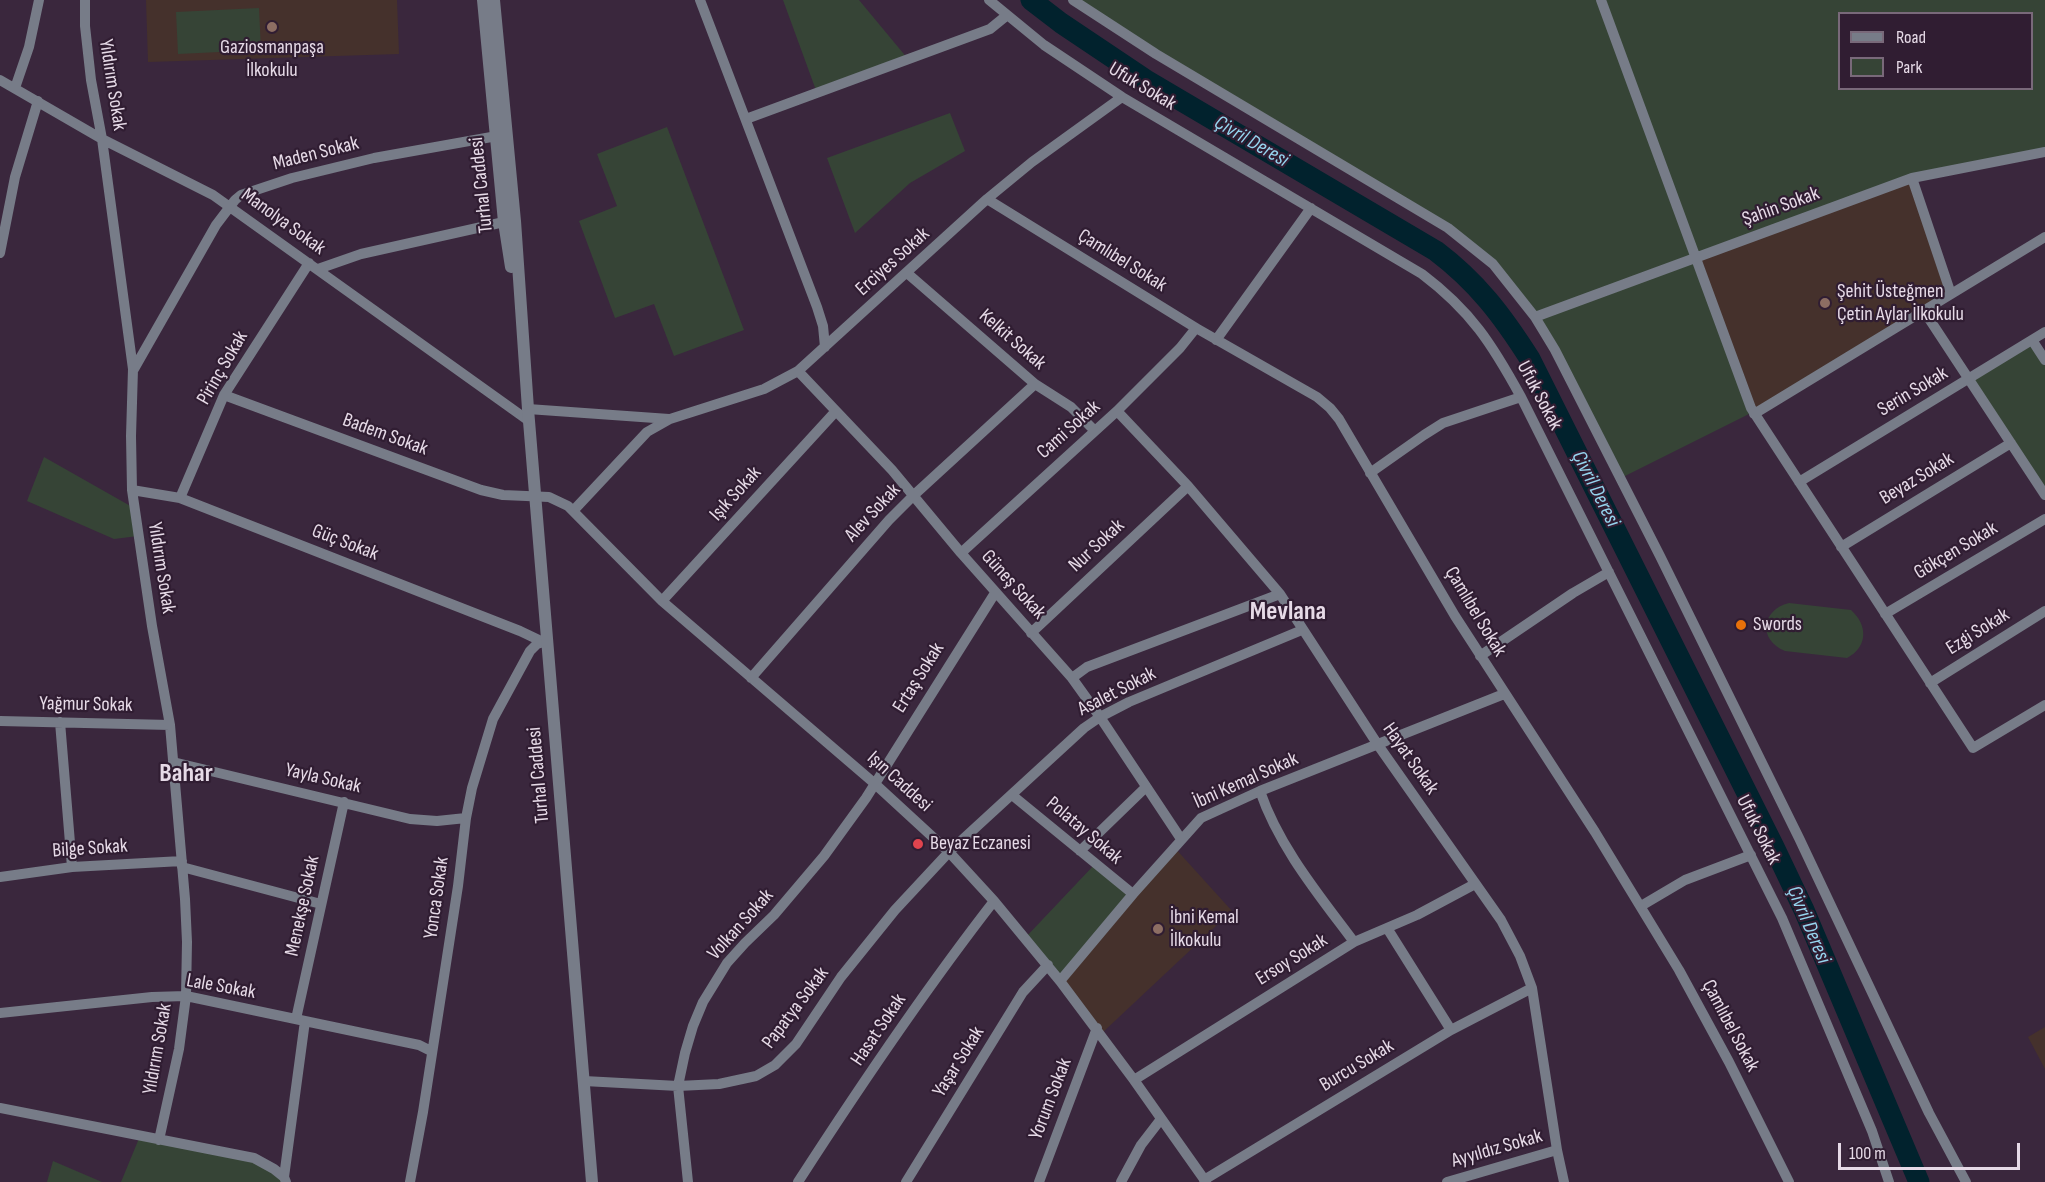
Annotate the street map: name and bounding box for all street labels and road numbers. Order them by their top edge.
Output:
street label: Yıldırım Sokak [93,38,131,132]
street label: Ufuk Sokak [1104,57,1180,117]
street label: Maden Sokak [271,132,361,176]
street label: Turhal Caddesi [465,136,499,234]
street label: Şahin Sokak [1739,182,1823,232]
street label: Manolya Sokak [236,183,330,261]
street label: Erciyes Sokak [851,223,935,301]
street label: Çamlıbel Sokak [1073,224,1171,298]
street label: Kelkit Sokak [974,304,1050,376]
street label: Pirinç Sokak [192,327,254,409]
street label: Ufuk Sokak [1511,357,1567,435]
street label: Serin Sokak [1874,362,1952,422]
street label: Cami Sokak [1032,395,1106,465]
street label: Badem Sokak [339,409,431,461]
street label: Beyaz Sokak [1876,448,1958,510]
street label: Işık Sokak [705,462,767,526]
street label: Alev Sokak [840,479,906,547]
street label: Nur Sokak [1064,514,1130,578]
street label: Gökçen Sokak [1910,517,2002,585]
street label: Güç Sokak [308,519,382,567]
street label: Yıldırım Sokak [142,521,180,615]
street label: Güneş Sokak [976,545,1050,625]
street label: Çamlıbel Sokak [1439,563,1511,661]
street label: Ezgi Sokak [1942,603,2014,661]
street label: Ertaş Sokak [888,639,950,717]
street label: Asalet Sokak [1074,662,1160,722]
street label: Yağmur Sokak [39,692,133,718]
street label: Hayat Sokak [1377,719,1443,799]
street label: Turhal Caddesi [523,726,555,824]
street label: Işın Caddesi [861,747,937,817]
street label: İbni Kemal Sokak [1190,747,1302,815]
street label: Yayla Sokak [283,759,363,799]
street label: Ufuk Sokak [1730,791,1786,869]
street label: Polatay Sokak [1041,792,1127,870]
street label: Bilge Sokak [52,834,128,864]
street label: Menekşe Sokak [281,854,325,958]
street label: Yonca Sokak [419,855,455,941]
street label: Volkan Sokak [703,885,779,965]
street label: Ersoy Sokak [1252,929,1332,991]
street label: Papatya Sokak [757,962,835,1054]
street label: Lale Sokak [185,969,257,1005]
street label: Çamlıbel Sokak [1696,976,1764,1076]
street label: Hasat Sokak [846,989,912,1071]
street label: Yıldırım Sokak [138,1001,178,1097]
street label: Yaşar Sokak [928,1022,990,1102]
street label: Burcu Sokak [1316,1035,1398,1097]
street label: Yorum Sokak [1024,1055,1078,1143]
street label: Ayyıldız Sokak [1449,1125,1545,1173]

